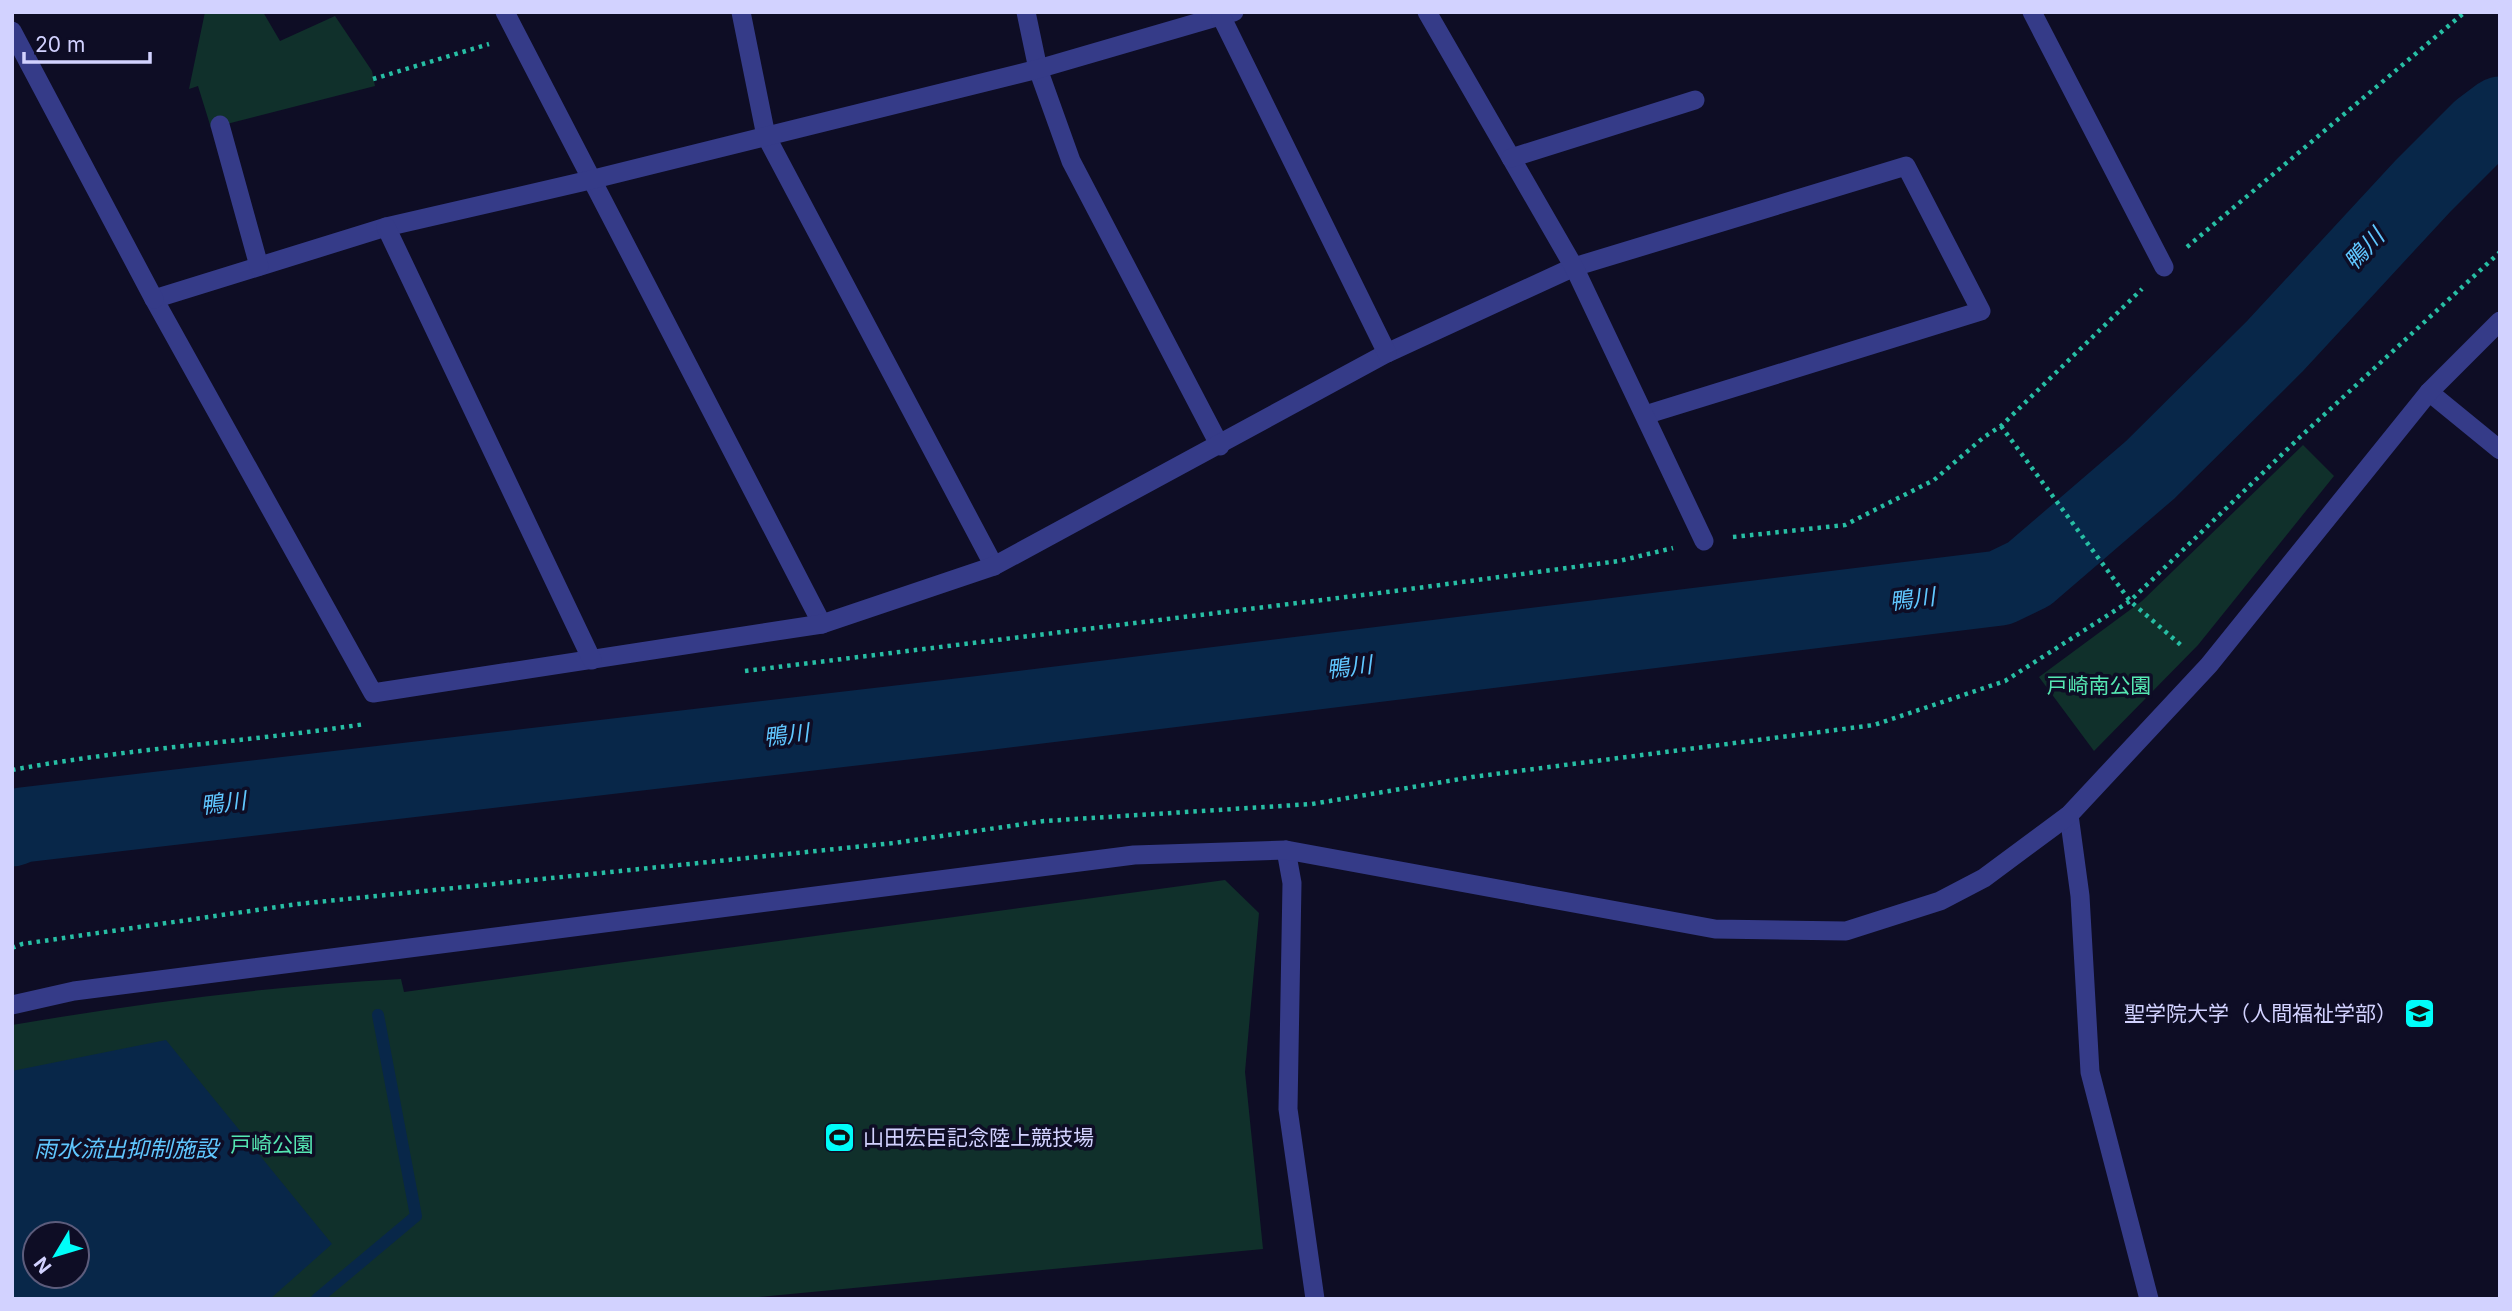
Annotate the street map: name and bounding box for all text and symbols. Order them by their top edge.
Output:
scale bar [24,21,150,65]
text: 20 m [35,32,85,57]
water label: 鴨川 [2338,220,2392,275]
water label: 鴨川 [1887,582,1940,616]
water label: 鴨川 [1324,650,1377,684]
park label: 戸崎南公園 [2047,673,2152,698]
water label: 鴨川 [761,718,814,752]
water label: 鴨川 [198,786,251,820]
school or university icon: 聖学院大学（人間福祉学部） [2403,996,2437,1030]
place label: 聖学院大学（人間福祉学部） [2124,1001,2397,1026]
sports icon: 山田宏臣記念陸上競技場 [823,1120,857,1154]
place label: 山田宏臣記念陸上競技場 [863,1125,1094,1150]
park label: 戸崎公園 [230,1132,314,1157]
water label: 雨水流出抑制施設 [34,1135,221,1163]
north arrow [21,1220,91,1290]
text: N [29,1252,57,1278]

